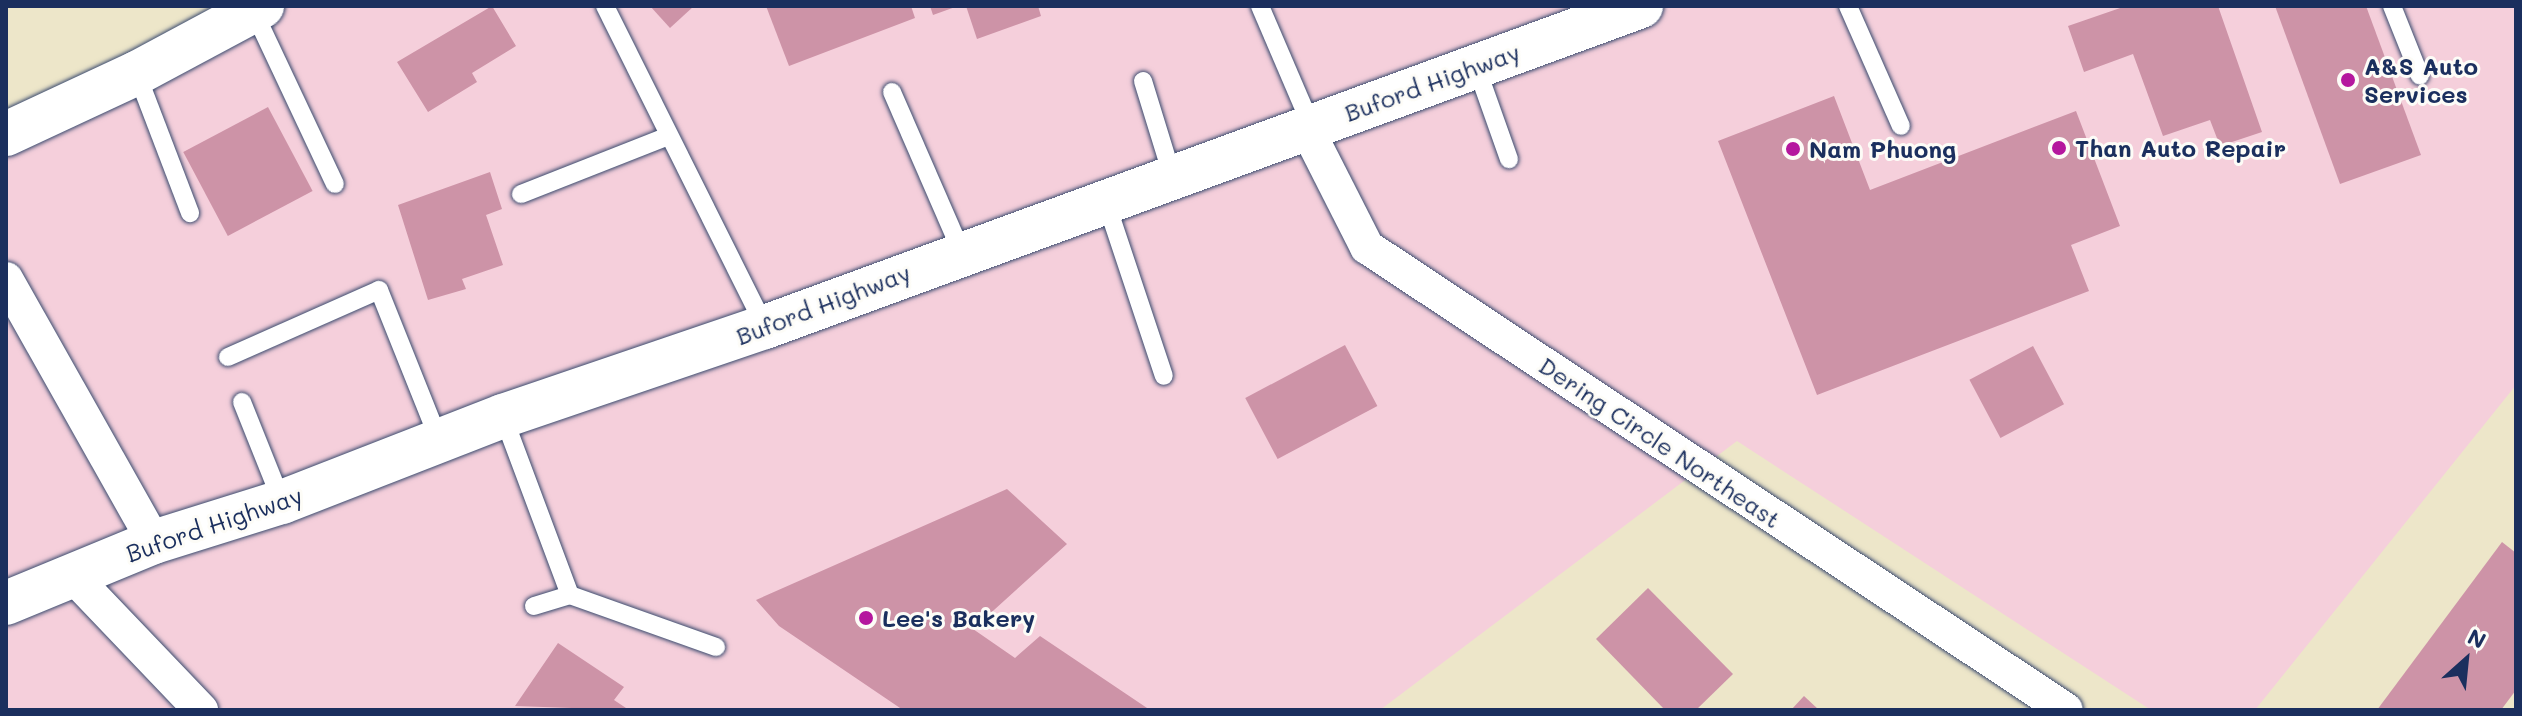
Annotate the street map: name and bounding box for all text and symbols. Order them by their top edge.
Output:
street label: Buford Highway [1340,37,1524,127]
place label: A&S Auto Services [2364,52,2478,108]
marker: A&S Auto Services [2339,71,2357,89]
place label: Than Auto Repair [2075,134,2286,162]
place label: Nam Phuong [1809,135,1956,163]
marker: Than Auto Repair [2050,139,2068,157]
marker: Nam Phuong [1784,140,1802,158]
street label: Buford Highway [732,257,914,351]
street label: Dering Circle Northeast [1534,350,1786,534]
street label: Buford Highway [122,480,306,568]
place label: Lee's Bakery [882,604,1035,632]
marker: Lee's Bakery [857,609,875,627]
north arrow [2426,620,2506,700]
text: N [2463,621,2491,655]

